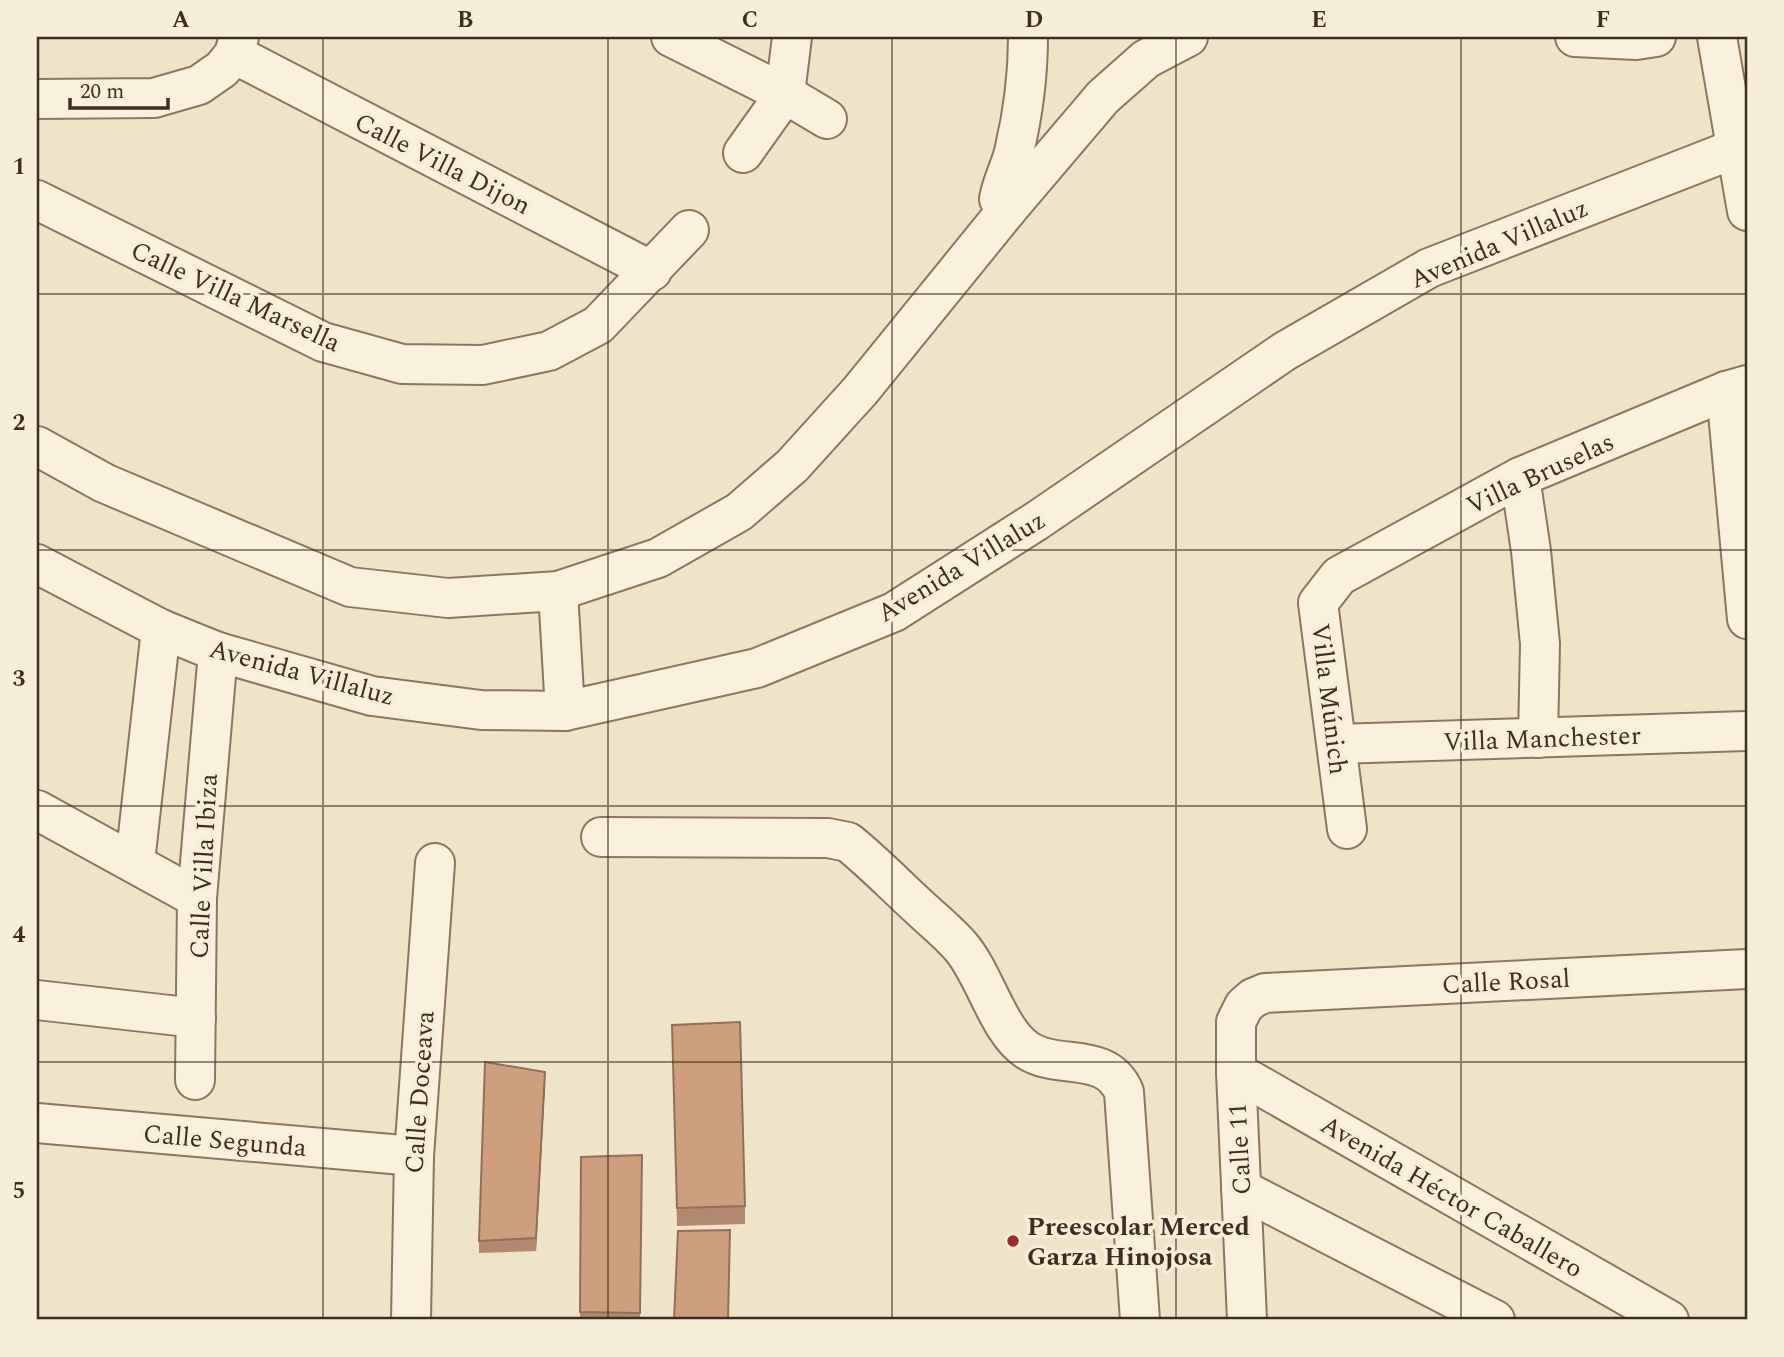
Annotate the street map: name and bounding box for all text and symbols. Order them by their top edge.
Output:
text: A [172,3,190,38]
text: B [457,3,473,38]
text: C [742,3,758,38]
text: D [1025,3,1043,38]
text: E [1311,3,1327,38]
text: F [1596,3,1610,38]
scale bar [70,66,168,110]
text: 20 m [80,76,124,108]
street label: Calle Villa Dijon [347,102,538,226]
text: 1 [13,150,25,185]
street label: Avenida Villaluz [1404,188,1595,300]
street label: Calle Villa Marsella [124,231,347,363]
text: 2 [13,406,26,441]
street label: Villa Bruselas [1460,422,1621,526]
street label: Avenida Villaluz [870,501,1053,633]
street label: Villa Múnich [1300,621,1358,777]
street label: Avenida Villaluz [205,629,399,717]
text: 3 [13,662,26,697]
street label: Villa Manchester [1442,716,1642,762]
street label: Calle Villa Ibiza [179,772,229,960]
text: 4 [13,918,26,953]
street label: Calle Rosal [1441,959,1571,1005]
street label: Calle Doceava [394,1009,446,1175]
street label: Calle 11 [1218,1102,1262,1196]
street label: Avenida Héctor Caballero [1313,1105,1590,1289]
street label: Calle Segunda [142,1114,309,1168]
text: 5 [13,1174,25,1209]
place label: Preescolar Merced Garza Hinojosa [1027,1207,1250,1277]
marker: Preescolar Merced Garza Hinojosa [1005,1233,1021,1249]

